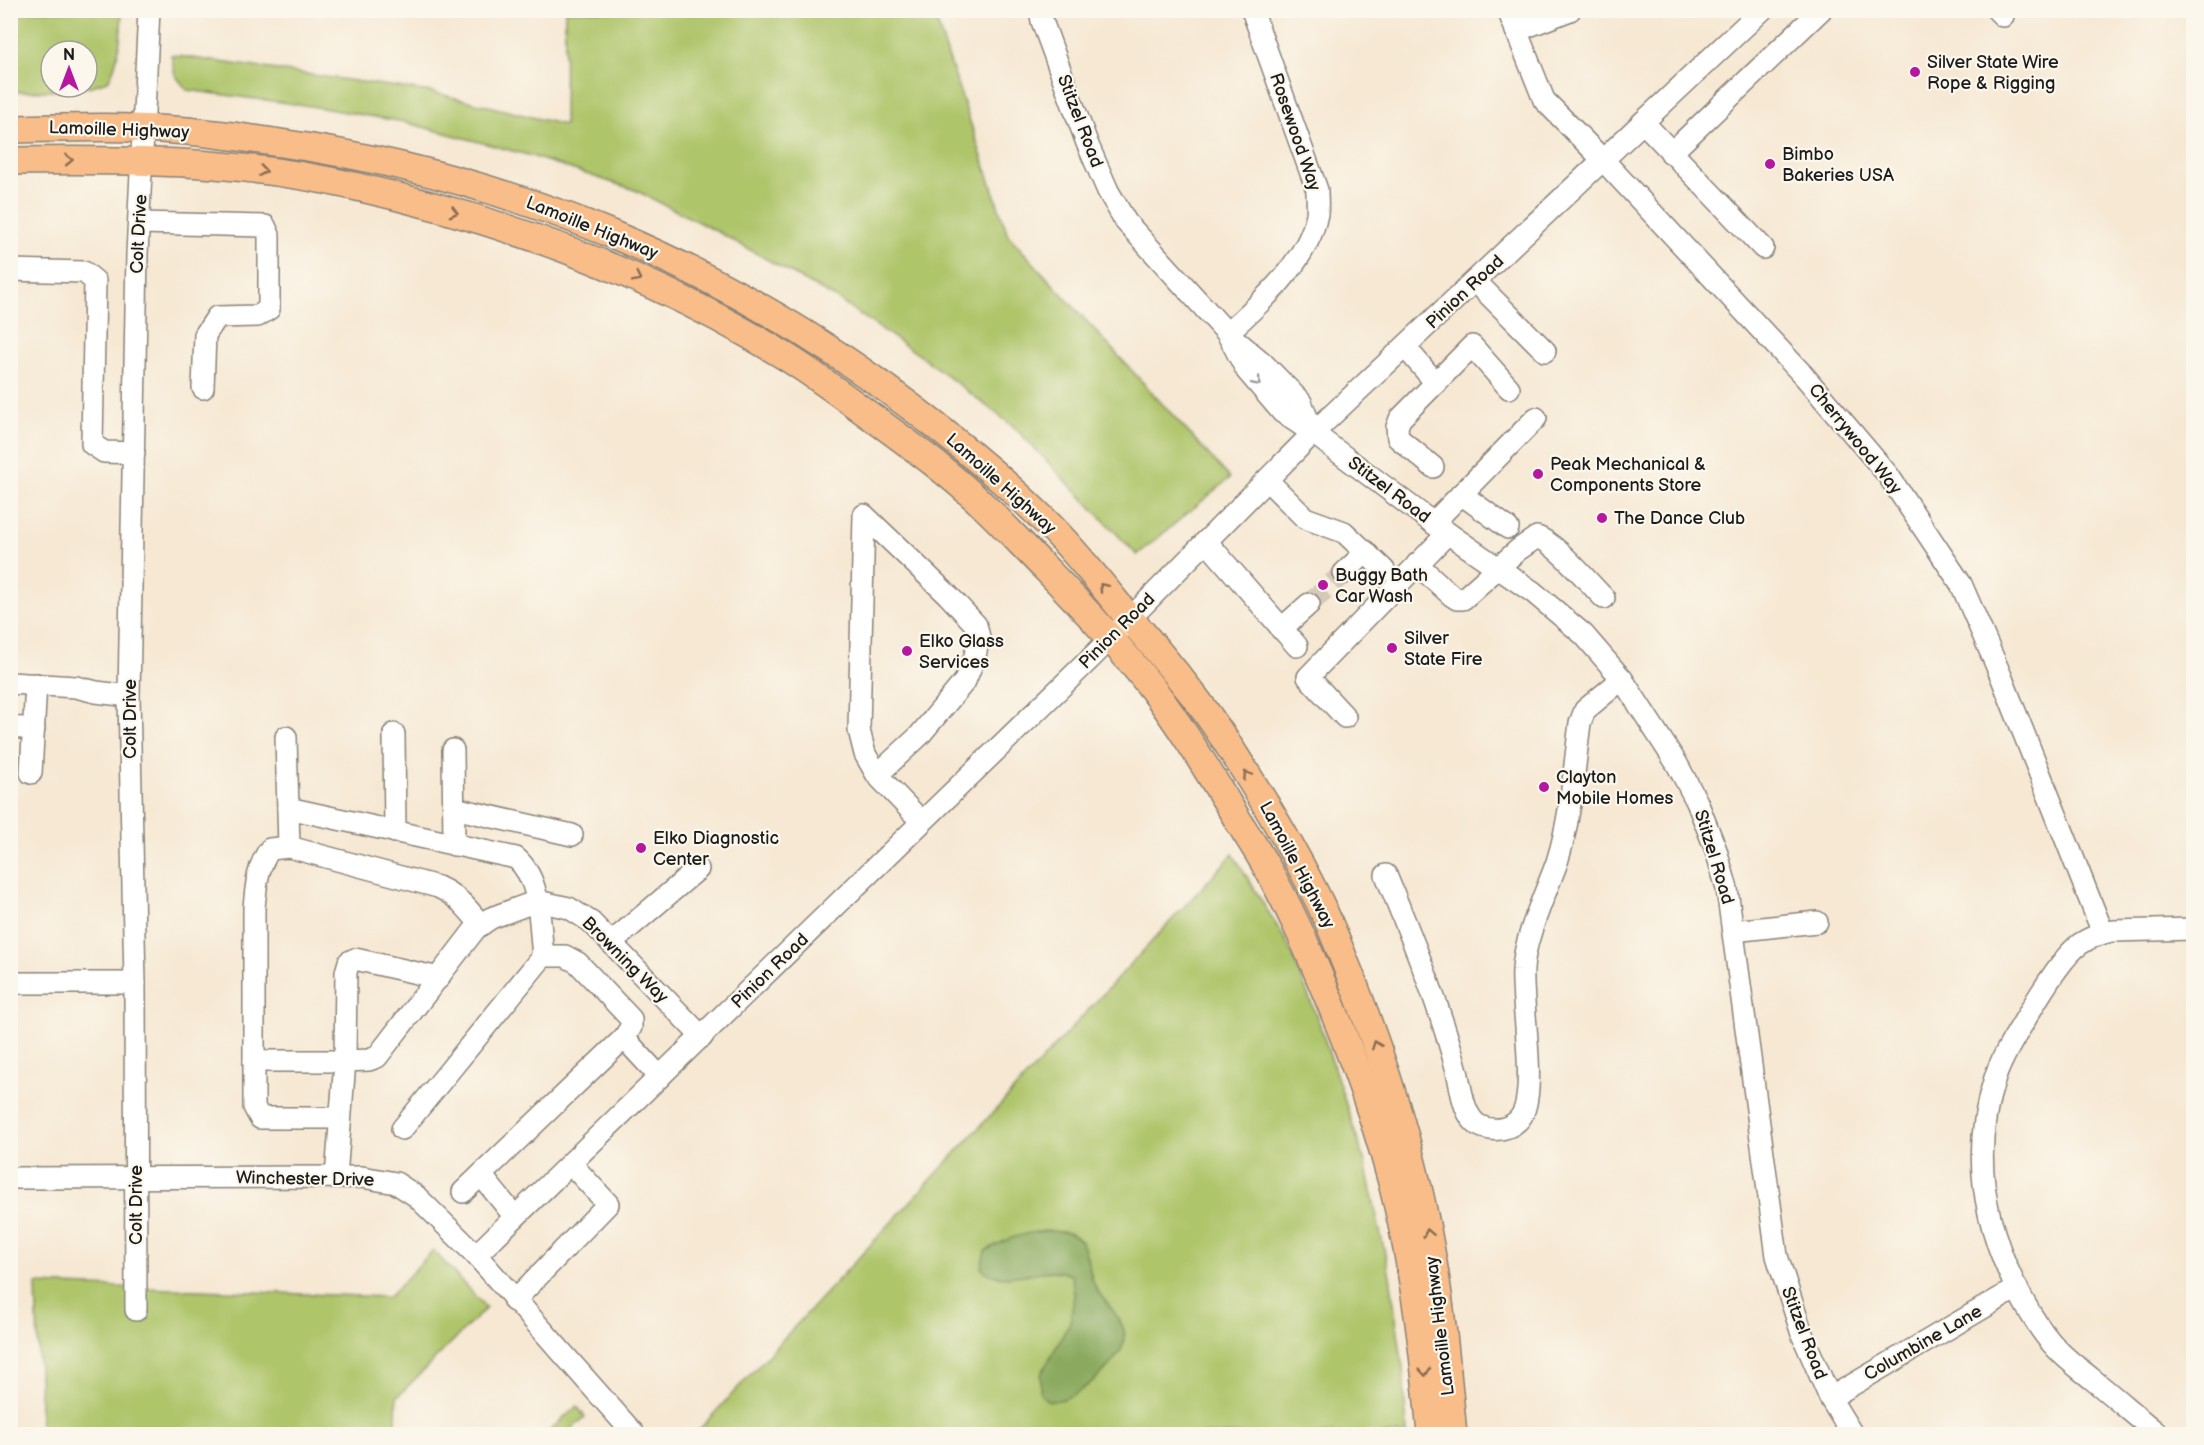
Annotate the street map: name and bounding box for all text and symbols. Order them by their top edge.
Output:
north arrow [39,39,99,99]
text: N [63,46,75,65]
place label: Silver State Wire Rope & Rigging [1927,52,2059,94]
marker: Silver State Wire Rope & Rigging [1908,65,1922,79]
street label: Rosewood Way [1265,70,1325,194]
street label: Stitzel Road [1053,72,1107,170]
street label: Lamoille Highway [48,117,190,143]
place label: Bimbo Bakeries USA [1782,144,1894,186]
one-way arrow [64,154,73,166]
marker: Bimbo Bakeries USA [1763,157,1777,171]
one-way arrow [259,165,268,177]
street label: Lamoille Highway [523,192,662,264]
street label: Colt Drive [126,193,152,274]
one-way arrow [449,204,459,217]
street label: Pinion Road [1422,251,1508,333]
one-way arrow [631,271,642,283]
one-way arrow [1250,375,1261,386]
street label: Cherrywood Way [1804,380,1907,499]
street label: Lamoille Highway [942,429,1061,539]
street label: Stitzel Road [1344,452,1434,528]
place label: Peak Mechanical & Components Store [1550,454,1706,496]
marker: Peak Mechanical & Components Store [1531,467,1545,481]
place label: The Dance Club [1614,508,1745,529]
marker: The Dance Club [1595,511,1609,525]
place label: Buggy Bath Car Wash [1335,565,1428,607]
marker: Buggy Bath Car Wash [1316,578,1330,592]
one-way arrow [1100,583,1111,594]
street label: Pinion Road [1075,589,1159,673]
place label: Silver State Fire [1404,628,1483,670]
place label: Elko Glass Services [919,631,1004,673]
marker: Silver State Fire [1385,641,1399,655]
marker: Elko Glass Services [900,644,914,658]
street label: Colt Drive [120,679,141,759]
place label: Clayton Mobile Homes [1556,767,1673,809]
one-way arrow [1243,771,1255,781]
marker: Clayton Mobile Homes [1537,780,1551,794]
street label: Lamoille Highway [1255,798,1340,933]
street label: Stitzel Road [1690,807,1738,907]
place label: Elko Diagnostic Center [653,828,779,870]
marker: Elko Diagnostic Center [634,841,648,855]
street label: Browning Way [577,912,673,1008]
street label: Pinion Road [727,929,813,1013]
one-way arrow [1370,1041,1383,1051]
street label: Colt Drive [126,1165,147,1245]
street label: Winchester Drive [236,1167,375,1191]
one-way arrow [1422,1228,1435,1238]
street label: Lamoille Highway [1421,1254,1459,1397]
street label: Stitzel Road [1777,1284,1831,1382]
street label: Columbine Lane [1860,1301,1986,1385]
one-way arrow [1419,1367,1432,1376]

